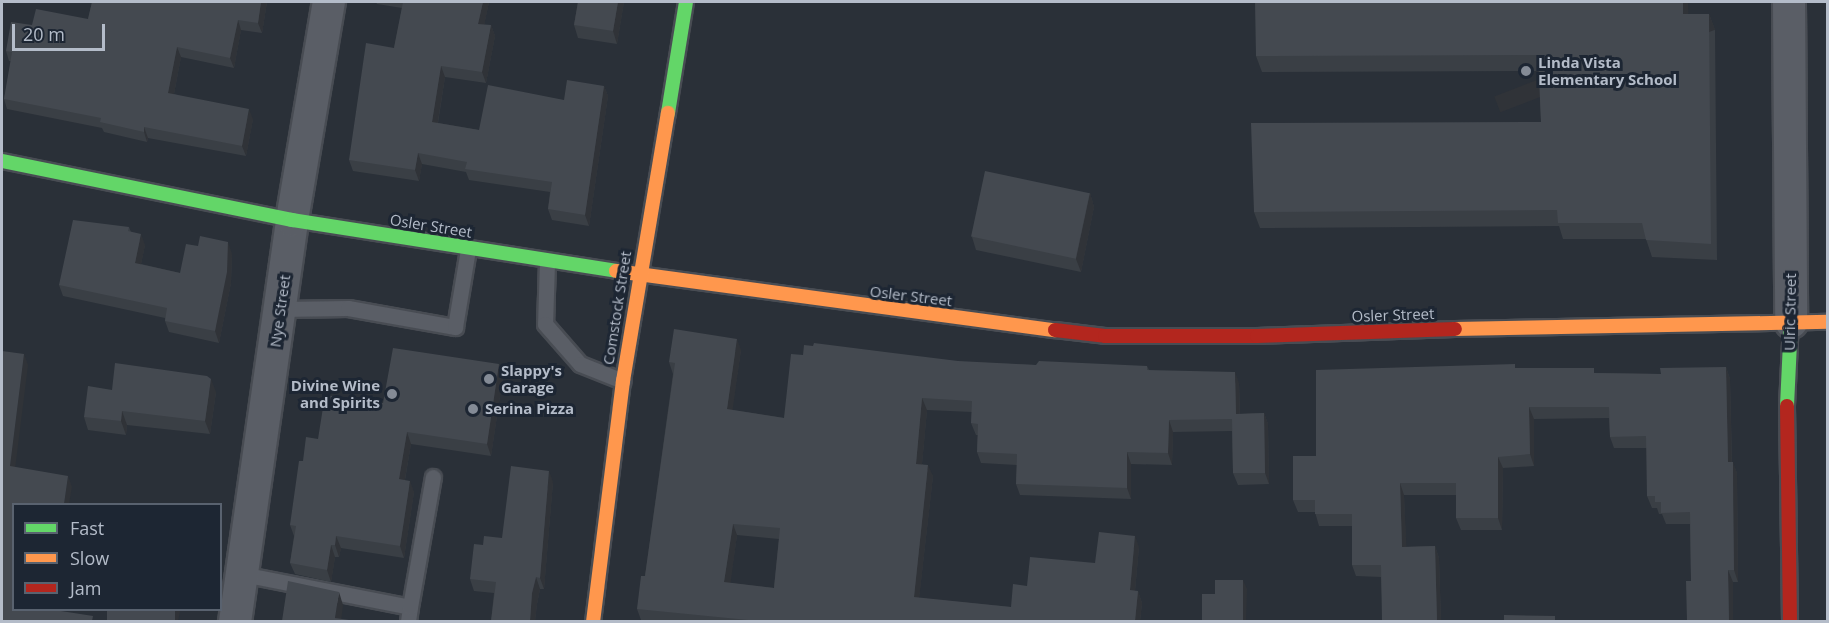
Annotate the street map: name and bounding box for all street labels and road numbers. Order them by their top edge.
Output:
street label: Osler Street [389,211,473,241]
street label: Comstock Street [599,250,635,366]
street label: Ulric Street [1780,273,1800,351]
street label: Nye Street [266,274,294,348]
street label: Osler Street [869,282,953,310]
street label: Osler Street [1351,305,1435,325]

